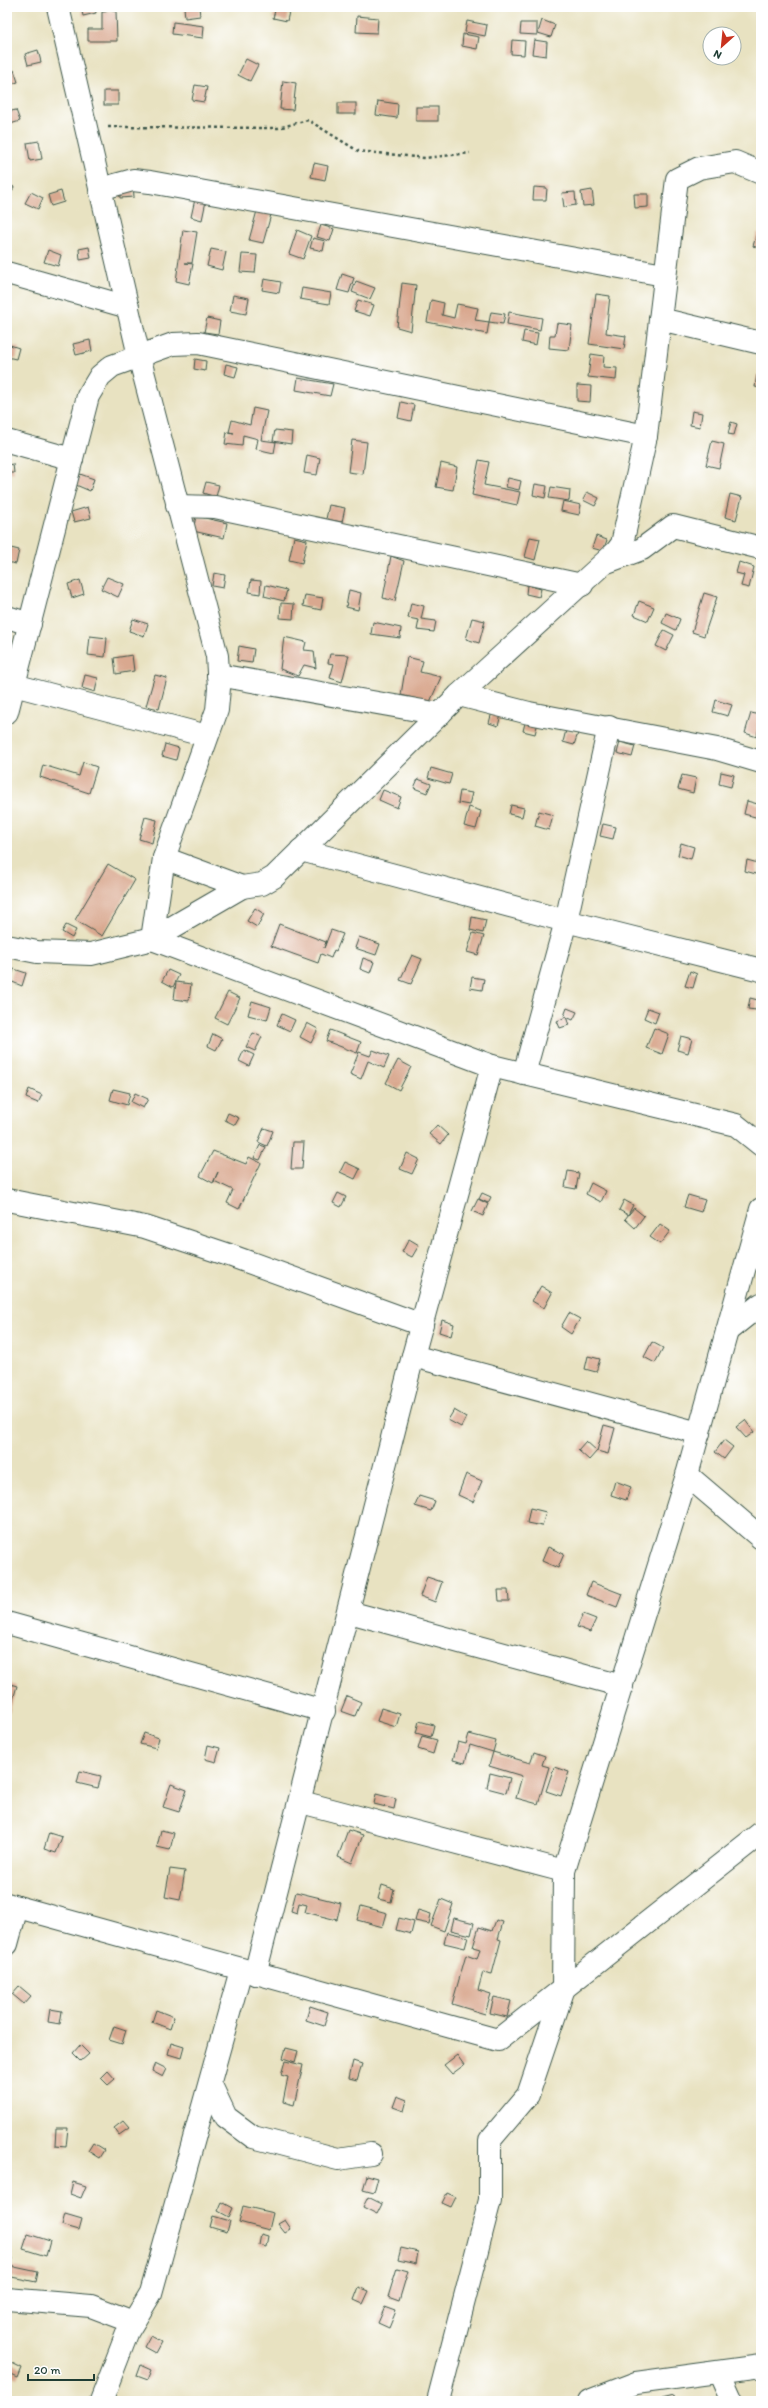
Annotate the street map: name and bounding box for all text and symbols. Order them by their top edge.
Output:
north arrow [702,26,742,66]
text: N [711,47,724,62]
scale bar [28,2356,94,2382]
text: 20 m [34,2363,61,2377]

